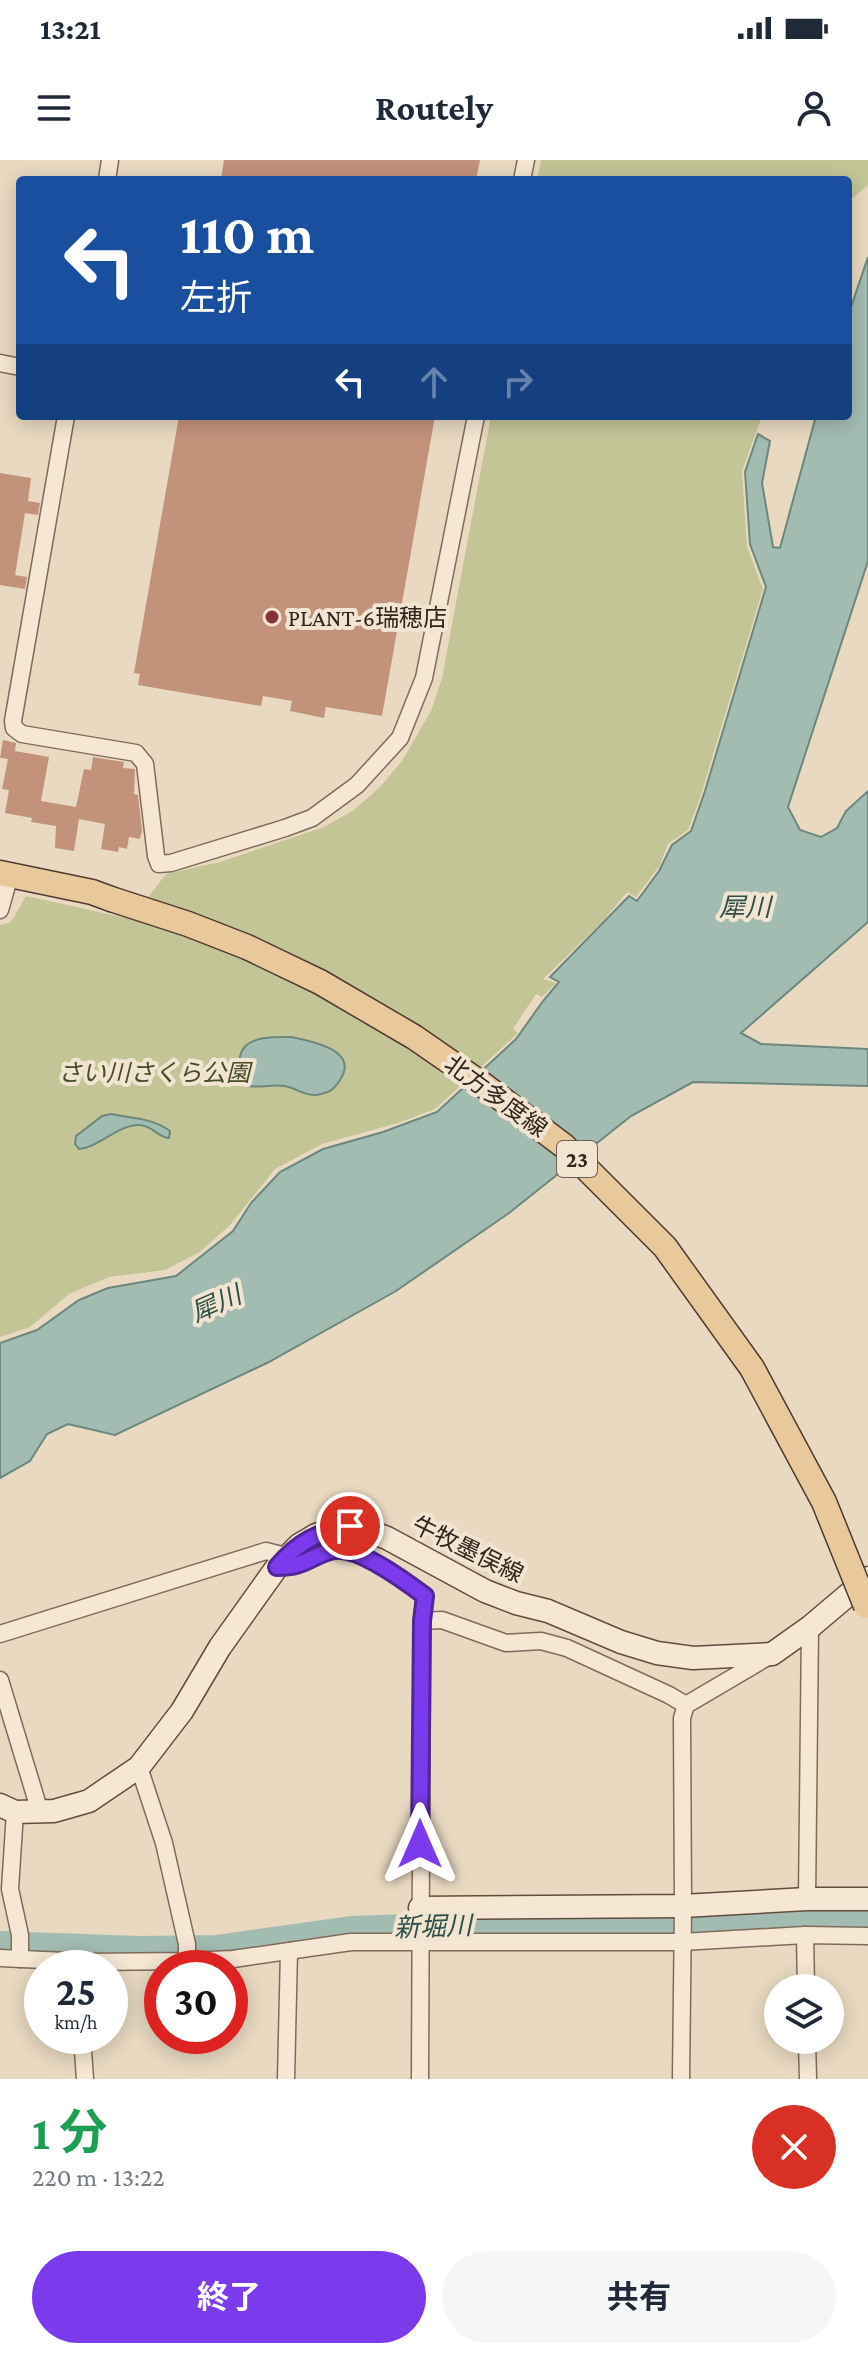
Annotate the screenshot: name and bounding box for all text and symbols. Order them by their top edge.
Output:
text: 13:21 [40,12,101,45]
icon: menu [32,86,76,130]
icon: person [792,86,836,130]
text: Routely [375,88,493,128]
text: 110 m [180,203,314,265]
icon: left [48,208,152,312]
text: 左折 [180,278,252,318]
icon: left [328,360,372,404]
icon: ahead [412,360,456,404]
icon: right [496,360,540,404]
place label: PLANT-6瑞穂店 [288,604,447,631]
marker: PLANT-6瑞穂店 [263,608,281,626]
water label: 犀川 [719,893,774,922]
street label: 北方多度線 [440,1050,552,1142]
park label: さい川さくら公園 [58,1059,253,1086]
road number: 23 [557,1141,597,1177]
water label: 犀川 [186,1279,248,1328]
pin [316,1492,384,1560]
icon: arrive [328,1504,372,1548]
street label: 牛牧墨俣線 [408,1511,528,1587]
position arrow [378,1802,462,1886]
water label: 新堀川 [394,1911,475,1943]
speed limit sign: 30 [144,1950,248,2054]
text: 25 [56,1969,96,2014]
map controls [764,1974,844,2054]
button: layers [764,1974,844,2054]
text: km/h [54,2011,98,2033]
button: close [752,2105,836,2189]
text: 1 分 [32,2106,107,2159]
text: 220 m · 13:22 [32,2163,165,2192]
button: 終了 [32,2251,426,2343]
button: 共有 [442,2251,836,2343]

